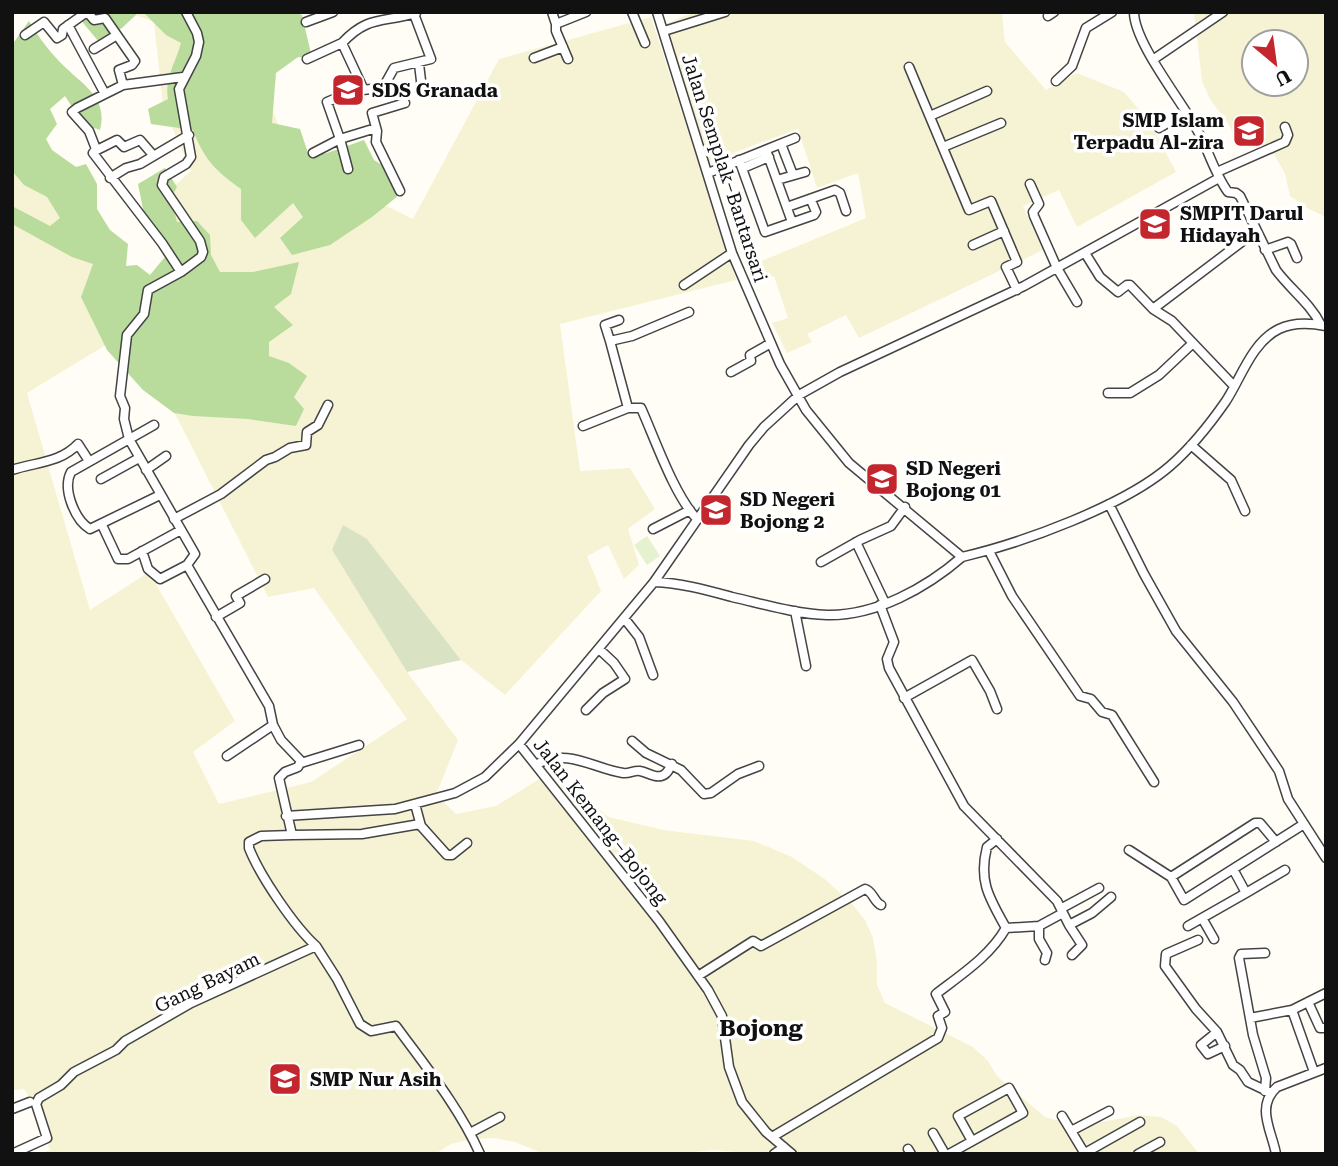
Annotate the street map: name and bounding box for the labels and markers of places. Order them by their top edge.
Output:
school or university icon: SDS Granada [329,71,367,109]
place label: SDS Granada [372,79,498,102]
place label: SMP Islam Terpadu Al-zira [1074,109,1225,154]
school or university icon: SMP Islam Terpadu Al-zira [1230,112,1268,150]
place label: SMPIT Darul Hidayah [1180,202,1303,247]
school or university icon: SMPIT Darul Hidayah [1136,205,1174,243]
place label: SD Negeri Bojong 01 [906,457,1001,502]
school or university icon: SD Negeri Bojong 01 [863,460,901,498]
place label: SD Negeri Bojong 2 [740,488,835,533]
school or university icon: SD Negeri Bojong 2 [697,491,735,529]
school or university icon: SMP Nur Asih [266,1060,304,1098]
place label: SMP Nur Asih [310,1068,442,1091]

